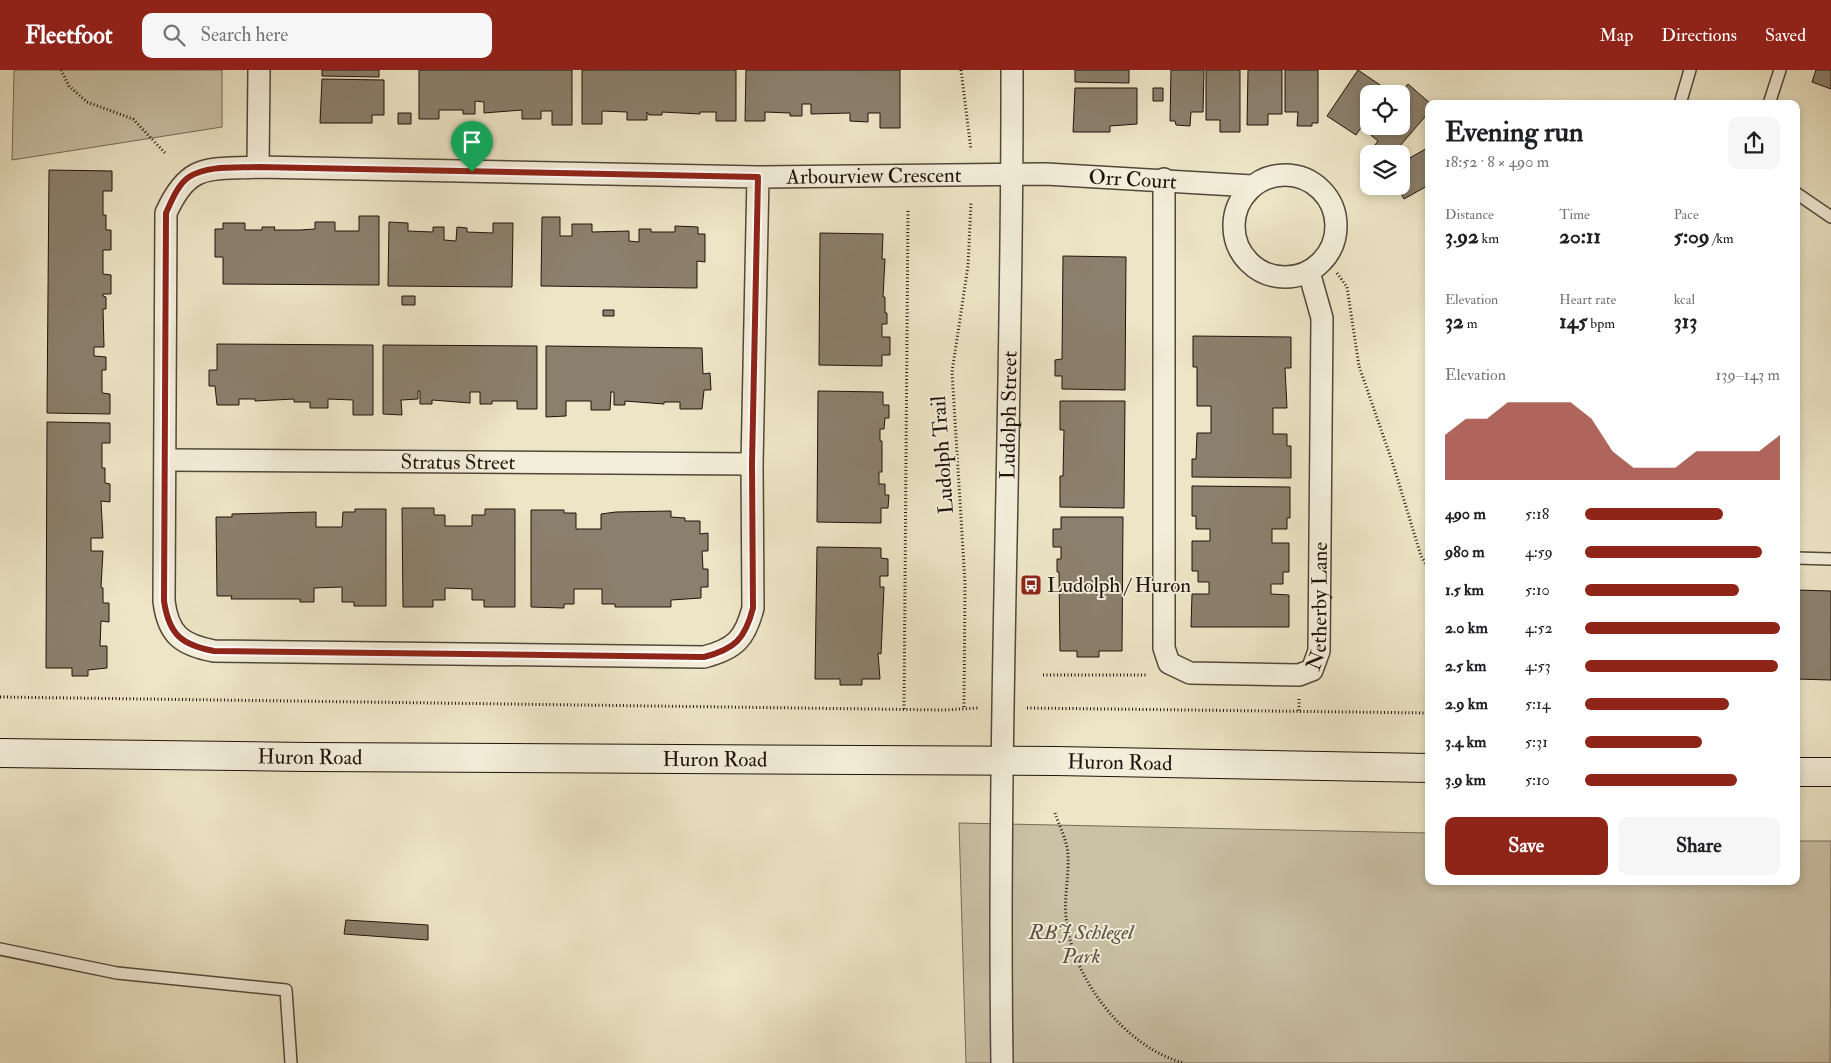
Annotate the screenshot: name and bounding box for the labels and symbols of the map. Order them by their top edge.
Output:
pin [451,121,493,172]
street label: Arbourview Crescent [785,162,962,191]
street label: Orr Court [1088,164,1178,196]
street label: Ludolph Street [994,350,1024,480]
street label: Ludolph Trail [925,394,960,515]
street label: Stratus Street [400,449,516,476]
street label: Netherby Lane [1300,541,1334,674]
place label: Ludolph / Huron [1047,572,1191,599]
bus stop icon: Ludolph / Huron [1019,573,1043,597]
street label: Huron Road [257,743,363,771]
street label: Huron Road [662,746,768,773]
street label: Huron Road [1067,748,1173,777]
park label: RBJ Schlegel Park [1028,919,1135,970]

